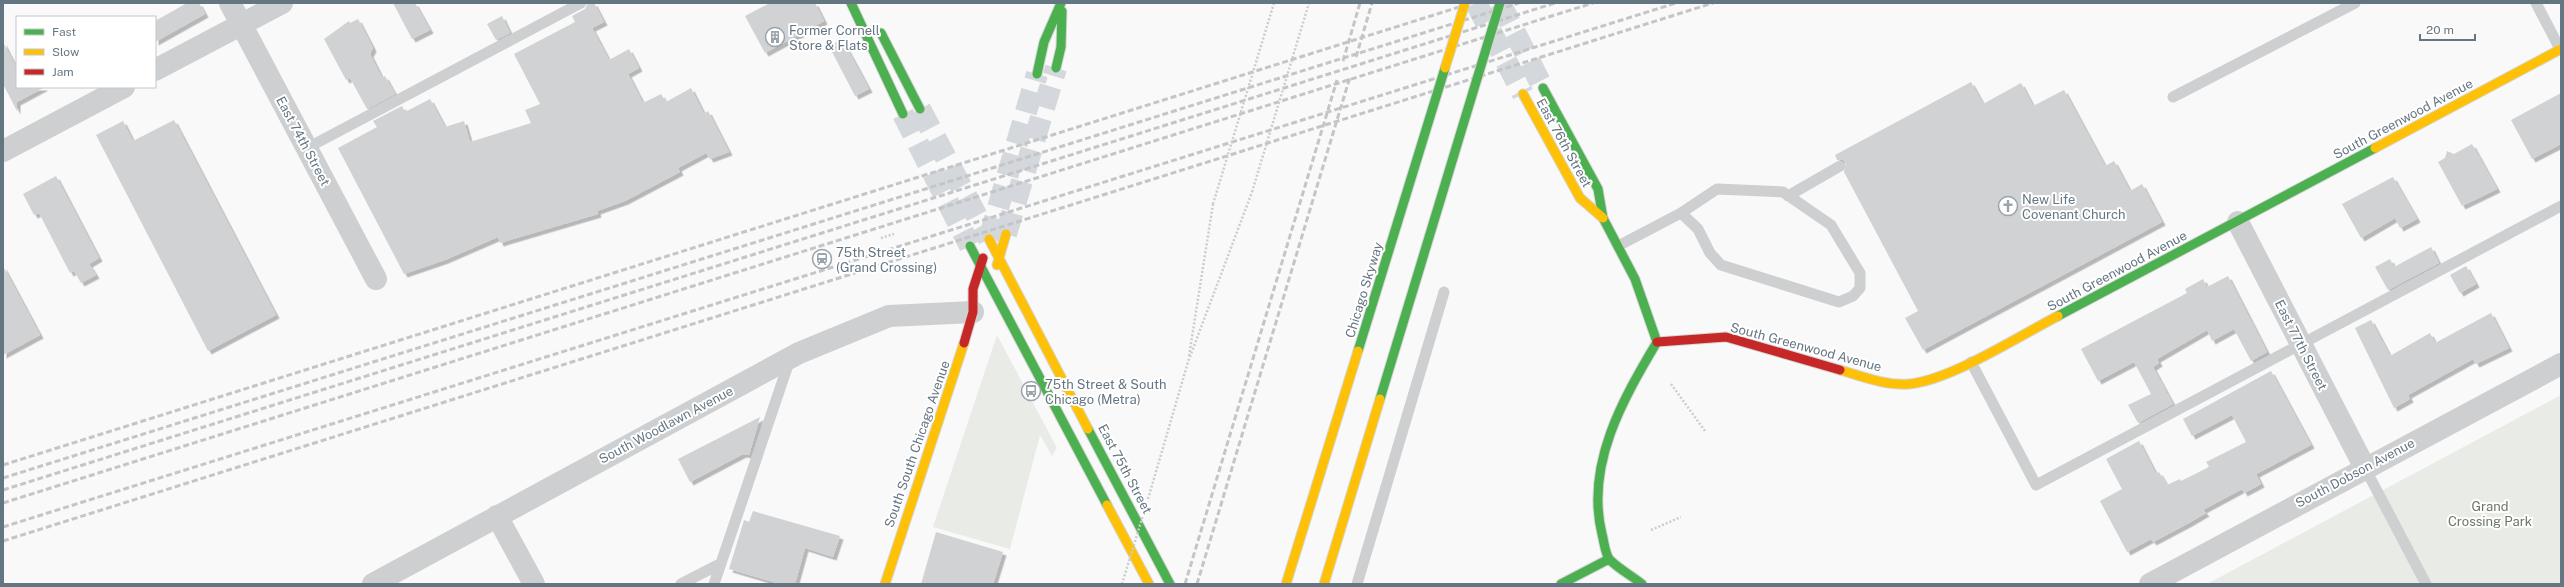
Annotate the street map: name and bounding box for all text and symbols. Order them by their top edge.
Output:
legend [16,16,156,88]
scale bar [2420,16,2475,42]
place label: Former Cornell Store & Flats [789,23,880,53]
text: 20 m [2426,23,2454,37]
text: Fast [52,25,77,39]
building icon: Former Cornell Store & Flats [764,26,786,48]
text: Slow [52,45,80,59]
text: Jam [52,65,74,79]
street label: South Greenwood Avenue [2331,76,2475,162]
street label: East 74th Street [273,94,333,188]
street label: East 76th Street [1533,96,1595,190]
place label: New Life Covenant Church [2022,192,2126,222]
church icon: New Life Covenant Church [1997,195,2019,217]
street label: South Greenwood Avenue [2045,228,2189,314]
street label: Chicago Skyway [1342,240,1386,340]
place label: 75th Street (Grand Crossing) [836,245,937,275]
station icon: 75th Street (Grand Crossing) [811,248,833,270]
street label: East 77th Street [2272,297,2330,393]
street label: South Greenwood Avenue [1729,320,1883,374]
street label: South South Chicago Avenue [881,359,953,529]
place label: 75th Street & South Chicago (Metra) [1045,377,1166,407]
bus stop icon: 75th Street & South Chicago (Metra) [1020,380,1042,402]
street label: South Woodlawn Avenue [596,383,736,467]
street label: East 75th Street [1095,422,1155,516]
street label: South Dobson Avenue [2293,435,2417,511]
park label: Grand Crossing Park [2448,499,2532,529]

